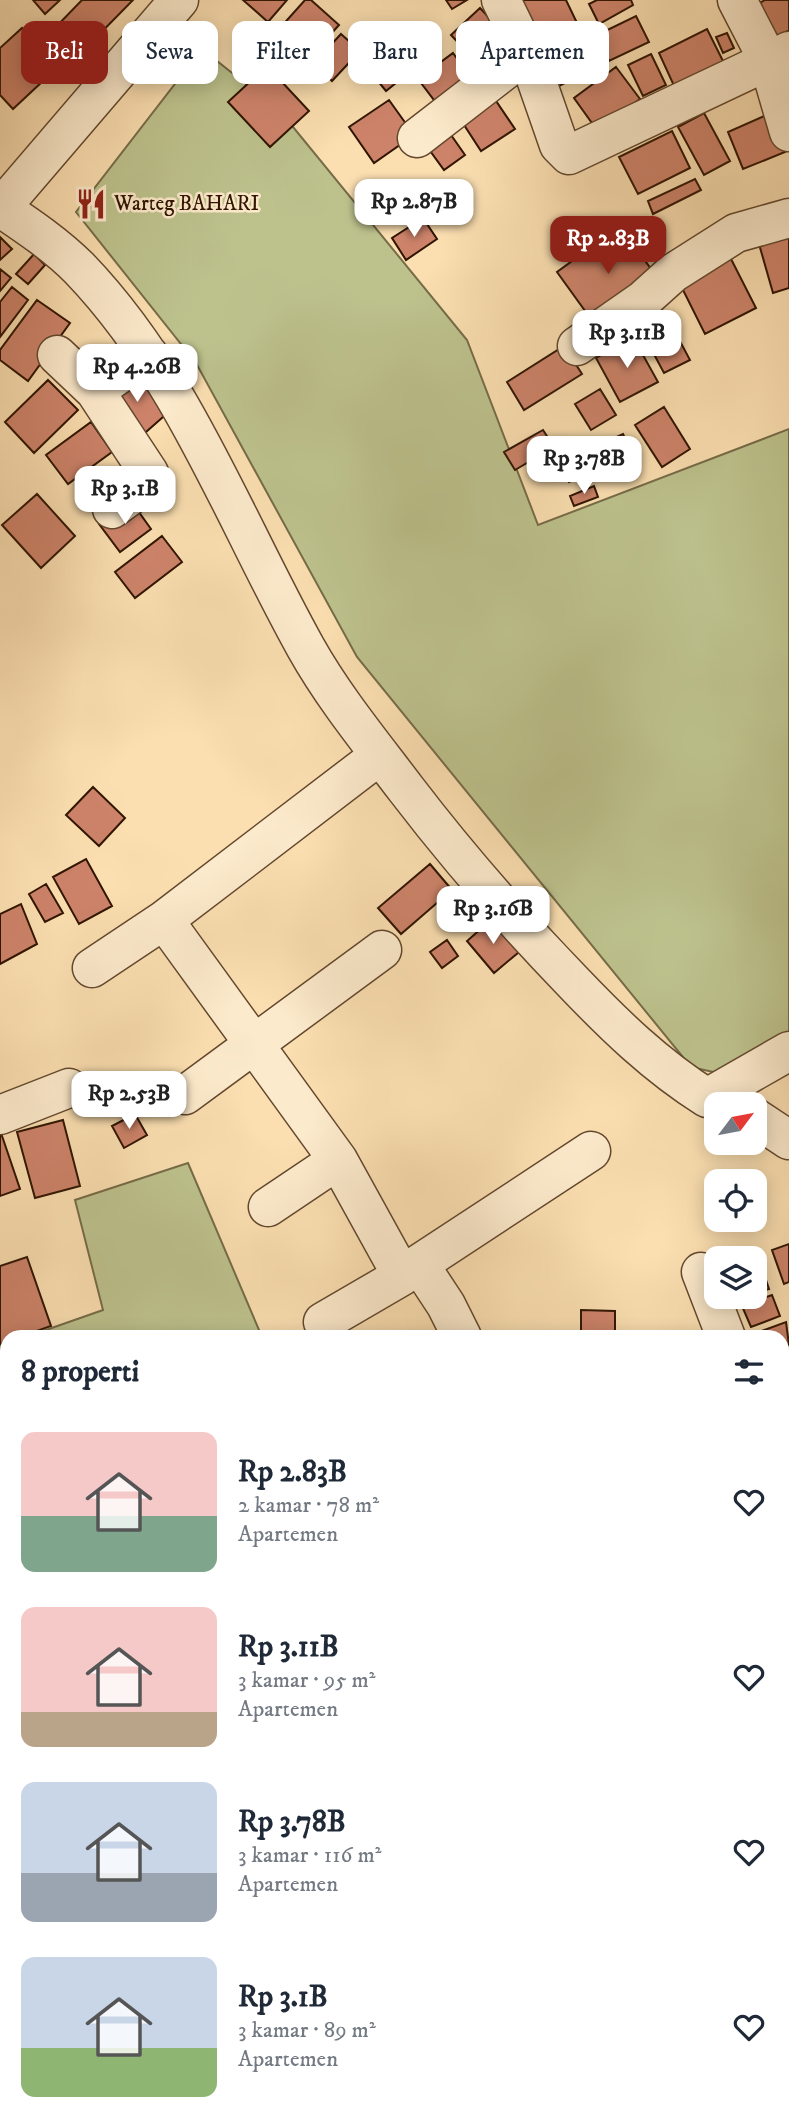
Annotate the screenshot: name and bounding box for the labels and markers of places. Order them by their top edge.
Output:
pin: Rp 2.87B [342,180,486,239]
restaurant icon: Warteg BAHARI [74,187,108,221]
place label: Warteg BAHARI [113,191,259,217]
pin: Rp 2.83B [536,216,680,276]
pin: Rp 3.11B [555,310,699,370]
pin: Rp 4.26B [65,344,209,404]
pin: Rp 3.78B [512,436,656,496]
pin: Rp 3.1B [60,466,190,526]
pin: Rp 3.16B [421,886,565,946]
pin: Rp 2.53B [57,1072,201,1131]

